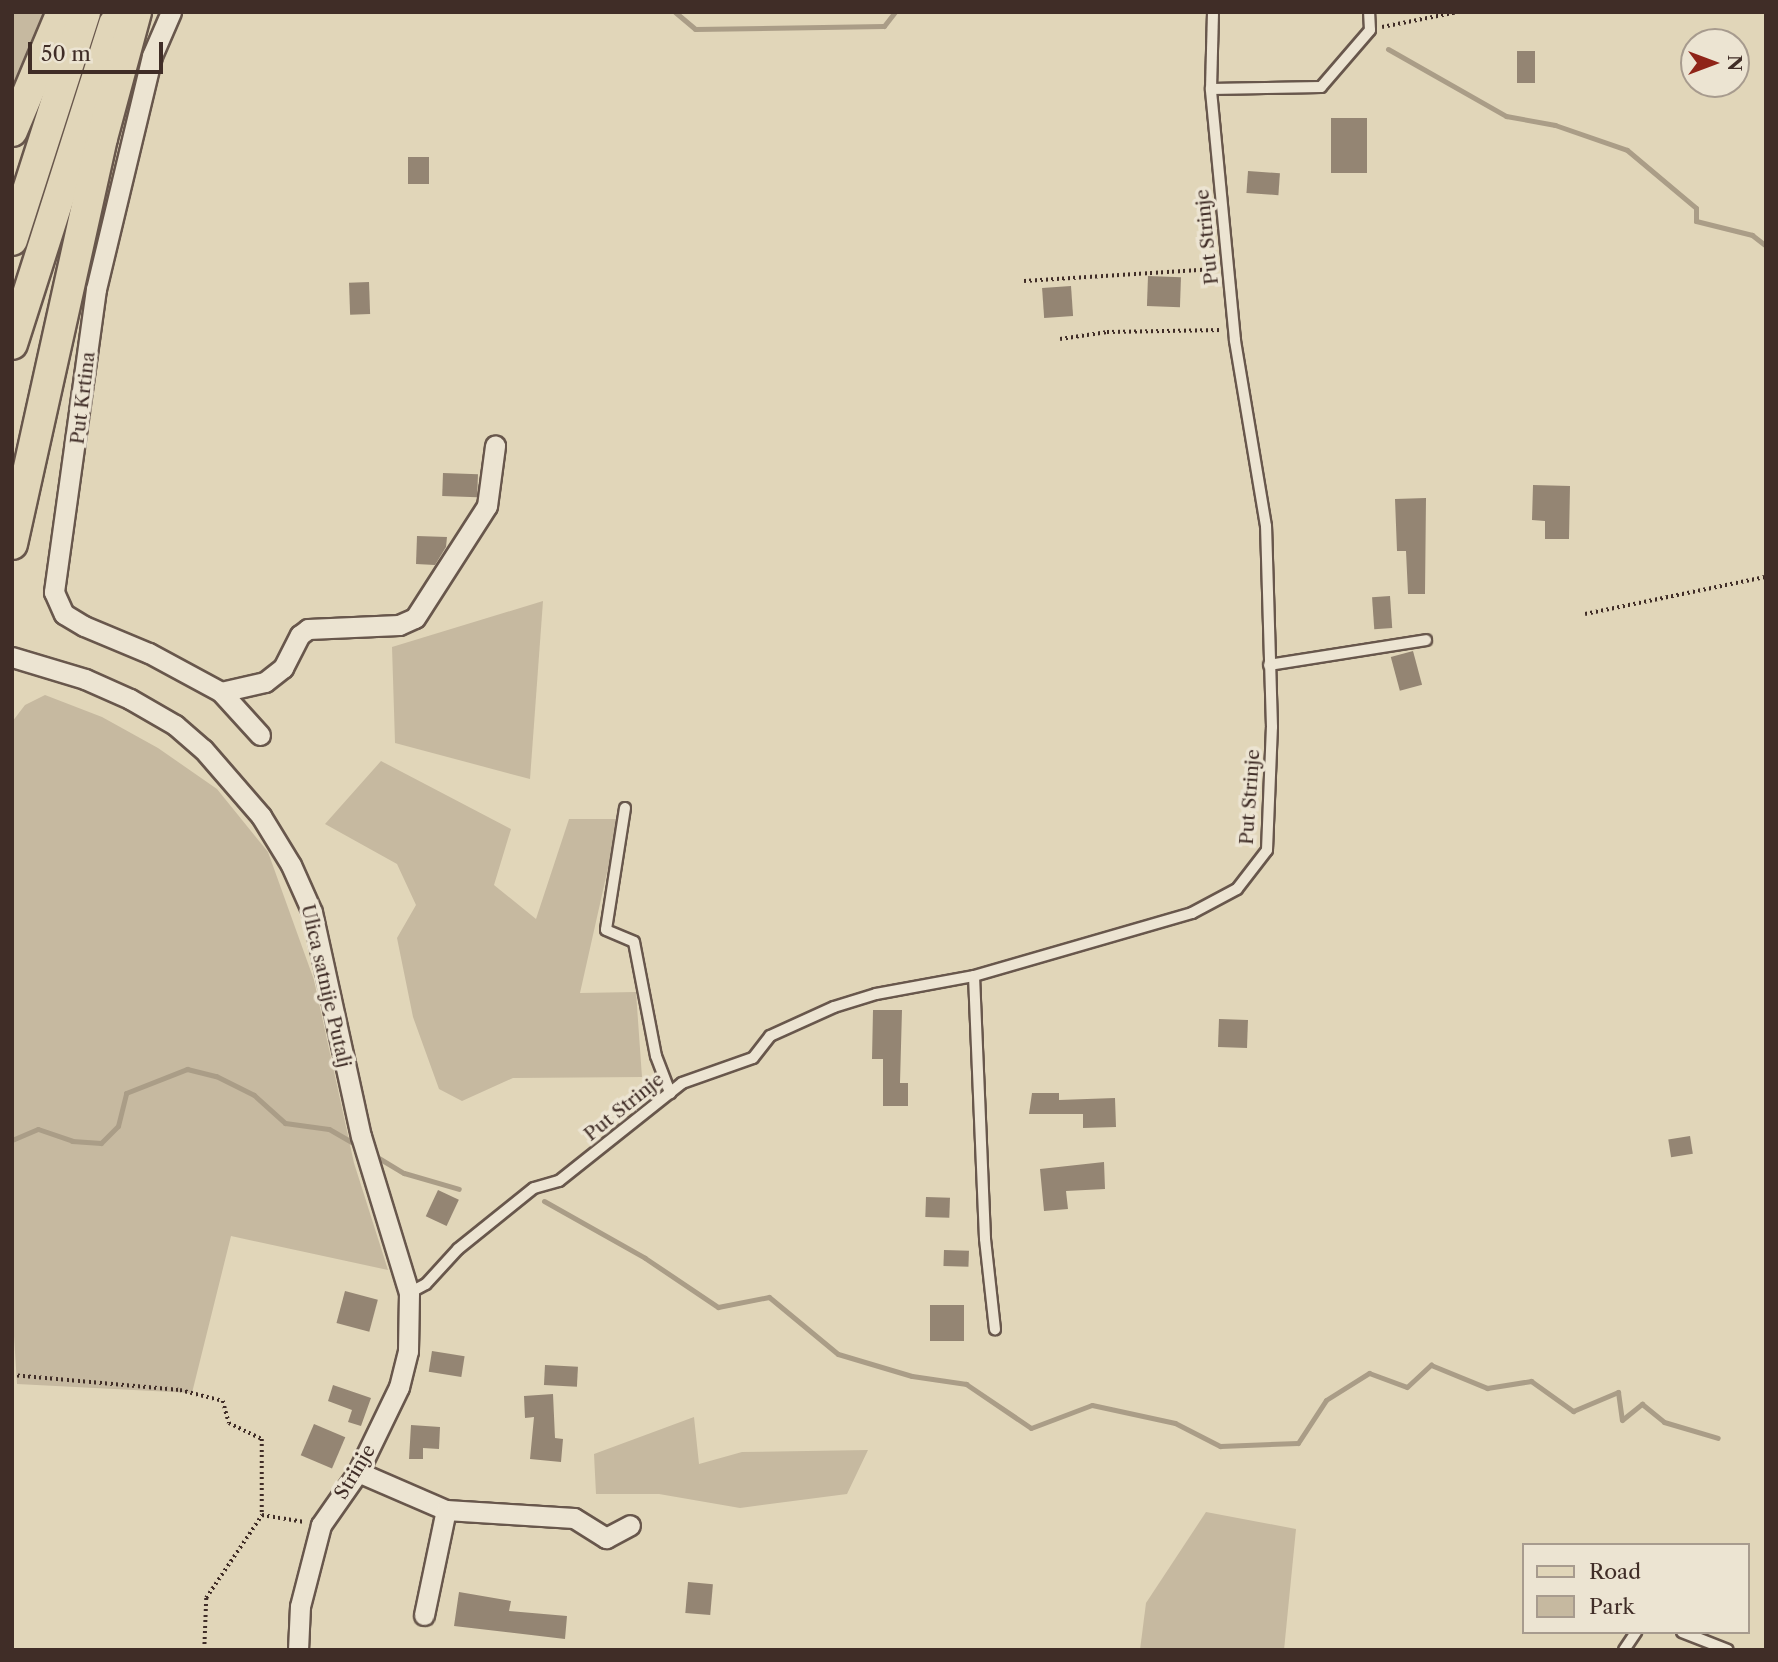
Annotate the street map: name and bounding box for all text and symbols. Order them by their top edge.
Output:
scale bar [32,28,166,72]
north arrow [1680,28,1750,98]
text: 50 m [41,41,91,66]
text: N [1723,55,1746,71]
street label: Put Strinje [1191,188,1223,286]
street label: Put Krtina [66,350,100,446]
street label: Put Strinje [1235,748,1265,846]
street label: Ulica satnije Putalj [296,902,356,1070]
street label: Put Strinje [580,1068,668,1146]
street label: Strinje [330,1440,380,1504]
legend [1522,1543,1750,1634]
text: Road [1589,1559,1641,1584]
text: Park [1589,1594,1635,1619]

